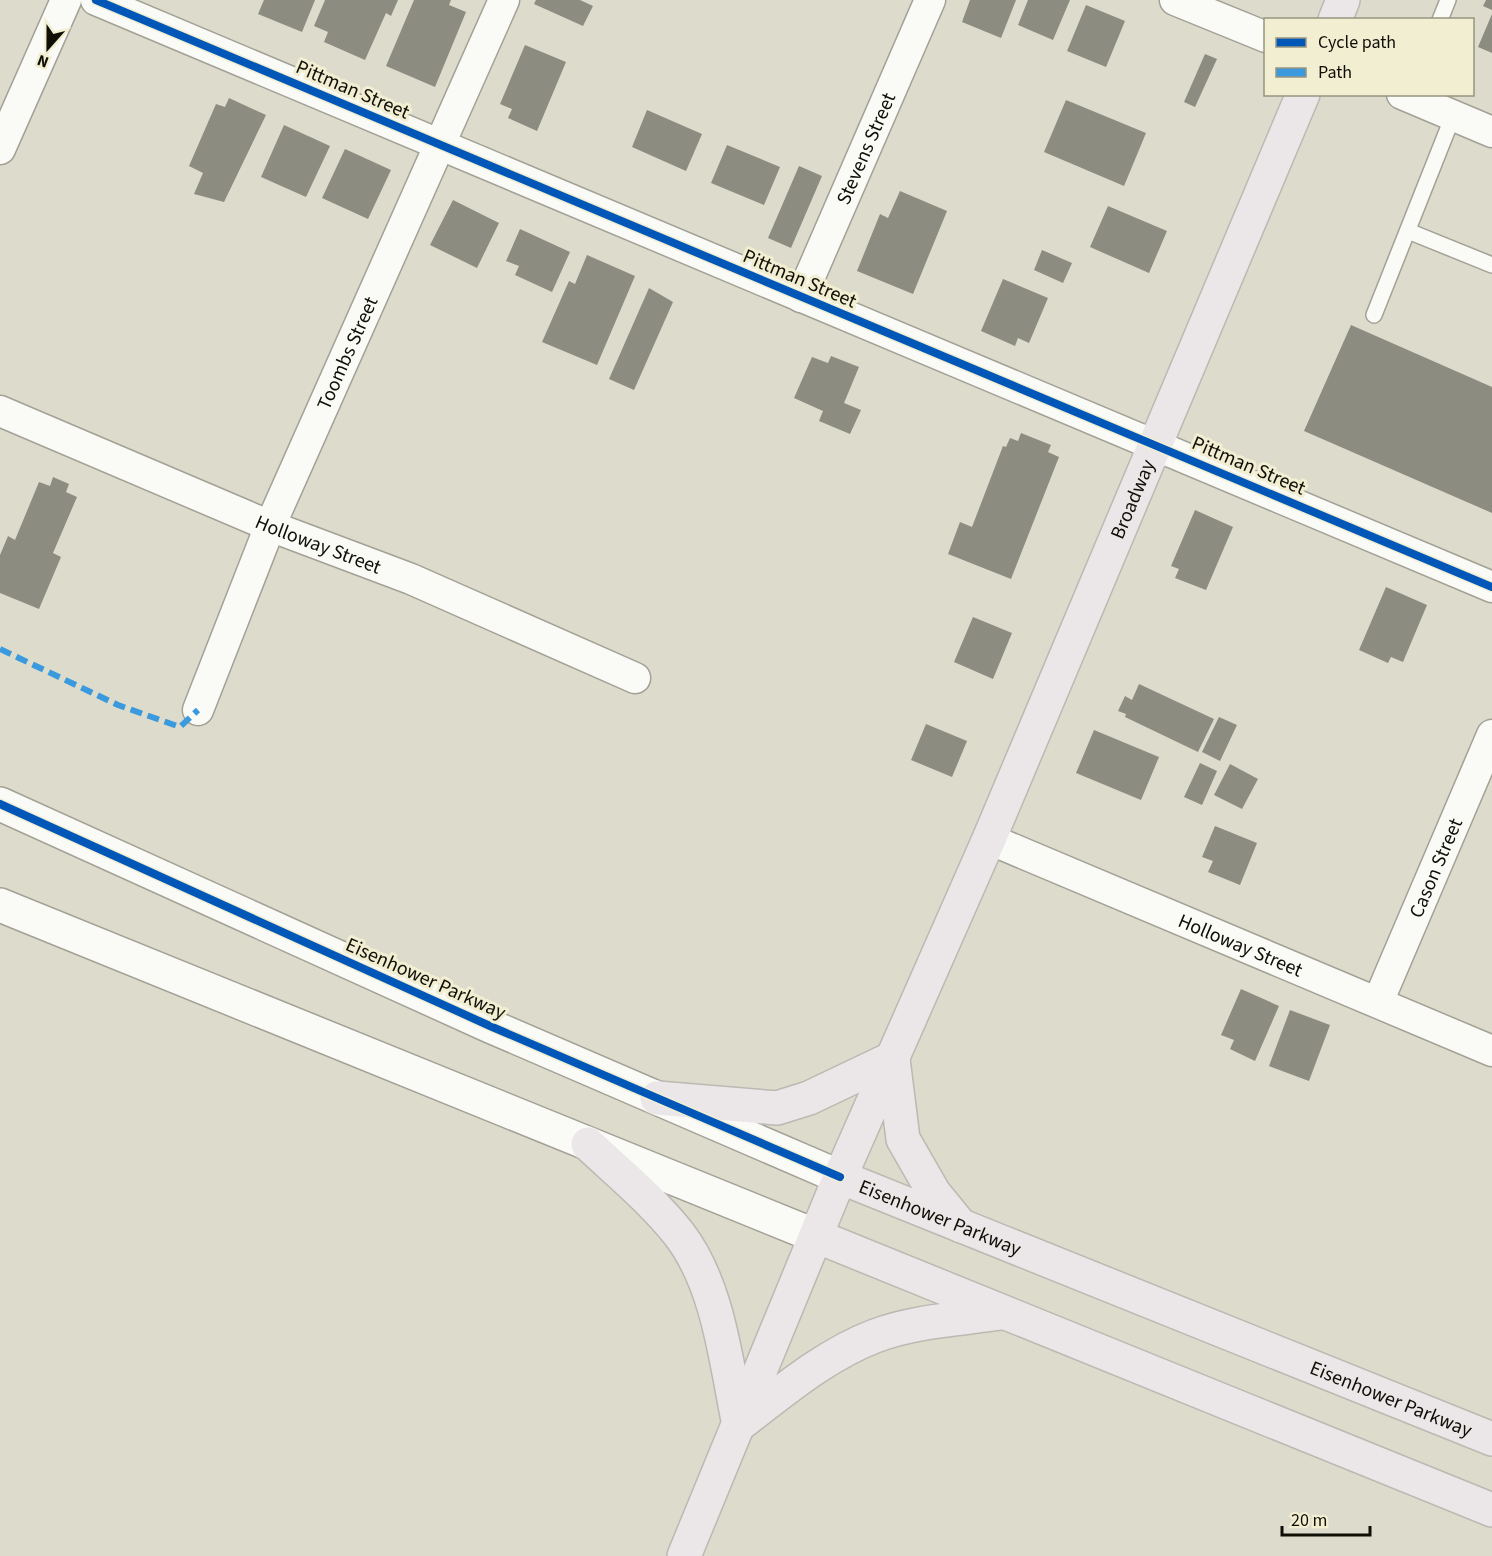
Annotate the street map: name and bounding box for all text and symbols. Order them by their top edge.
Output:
north arrow [18,18,78,78]
legend [1264,18,1474,96]
text: Cycle path [1318,30,1396,55]
text: N [34,49,52,73]
street label: Pittman Street [291,53,414,127]
text: Path [1318,60,1352,85]
street label: Stevens Street [830,88,903,209]
street label: Pittman Street [738,242,861,316]
street label: Toombs Street [310,292,385,414]
street label: Pittman Street [1187,429,1310,503]
street label: Broadway [1104,455,1163,544]
street label: Holloway Street [250,508,385,582]
street label: Cason Street [1403,814,1470,922]
street label: Holloway Street [1174,907,1307,985]
street label: Eisenhower Parkway [341,931,511,1027]
street label: Eisenhower Parkway [855,1173,1026,1264]
street label: Eisenhower Parkway [1305,1354,1477,1445]
scale bar [1282,1499,1370,1537]
text: 20 m [1291,1508,1327,1533]

